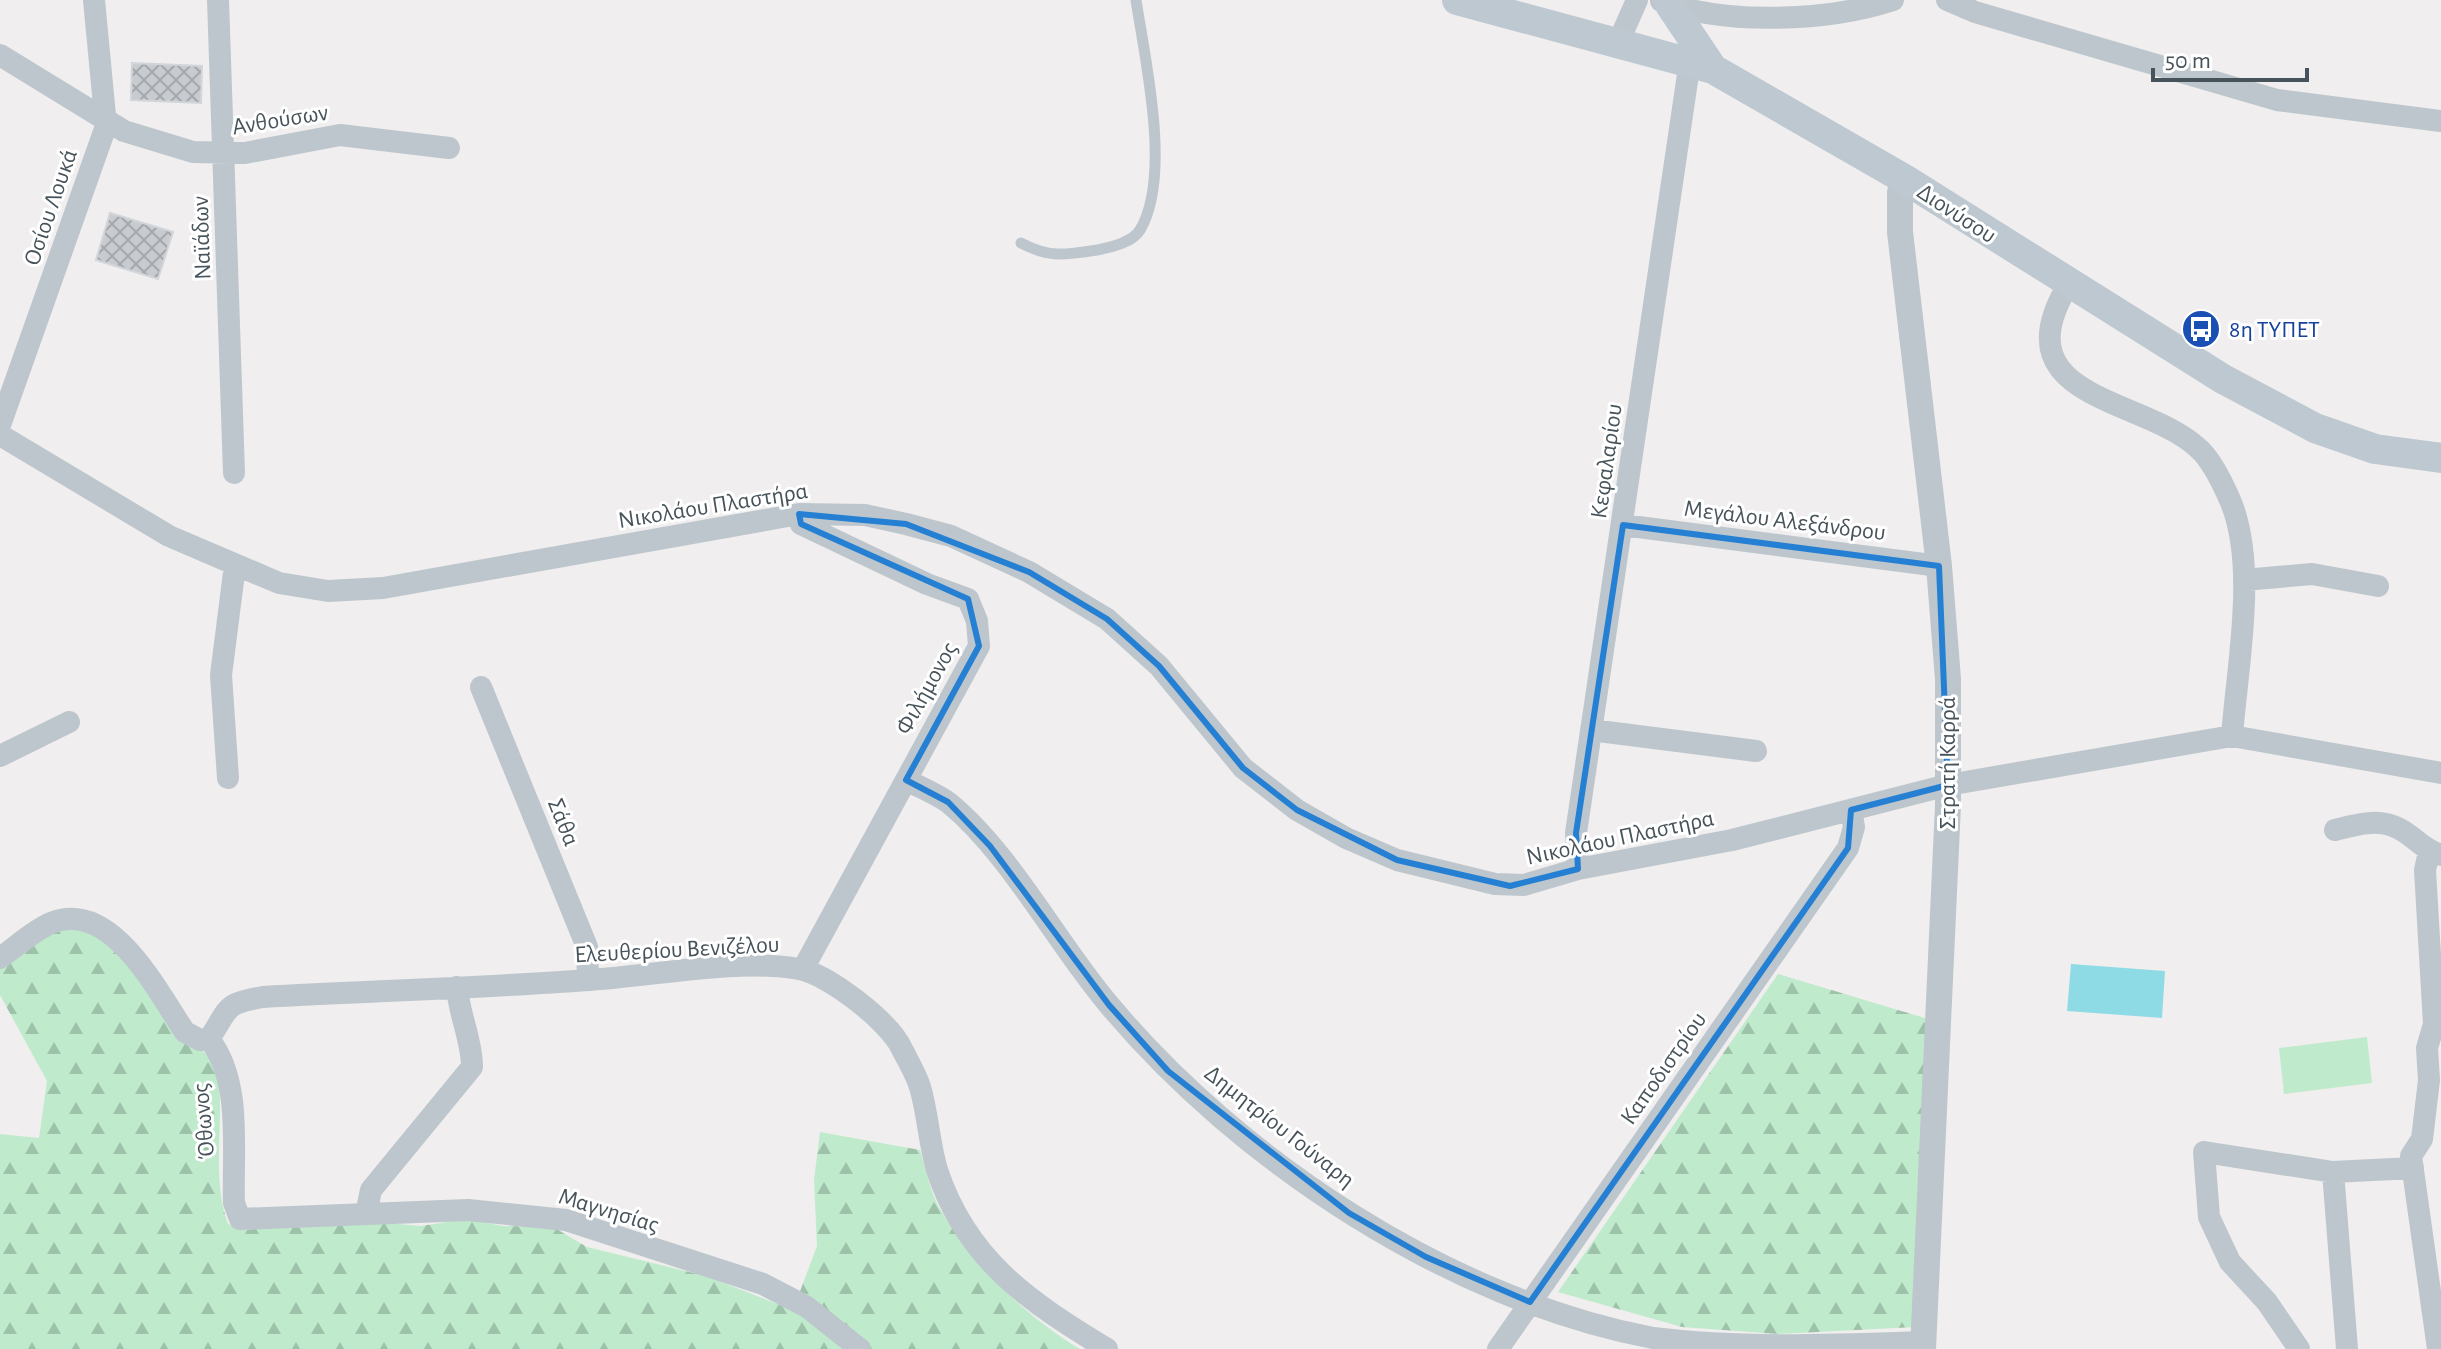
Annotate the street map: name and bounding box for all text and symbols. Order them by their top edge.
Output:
scale bar [2153,32,2307,82]
text: 50 m [2165,49,2211,73]
street label: Ανθούσων [230,101,330,139]
street label: Οσίου Λουκά [20,146,82,268]
street label: Διονύσου [1913,180,2000,248]
street label: Ναϊάδων [189,196,215,280]
bus stop icon: 8η ΤΥΠΕΤ [2180,308,2222,350]
place label: 8η ΤΥΠΕΤ [2229,318,2320,342]
street label: Κεφαλαρίου [1587,402,1627,520]
street label: Νικολάου Πλαστήρα [617,479,810,533]
street label: Μεγάλου Αλεξάνδρου [1683,497,1887,545]
street label: Φιλήμονος [892,638,962,739]
street label: Στρατή Καρρά [1936,697,1960,829]
street label: Σάθα [543,795,583,850]
street label: Νικολάου Πλαστήρα [1524,806,1716,870]
street label: Ελευθερίου Βενιζέλου [574,933,780,967]
street label: Καποδιστρίου [1616,1008,1711,1129]
street label: Δημητρίου Γούναρη [1200,1061,1359,1193]
street label: Όθωνος [189,1082,219,1160]
street label: Μαγνησίας [556,1184,662,1238]

